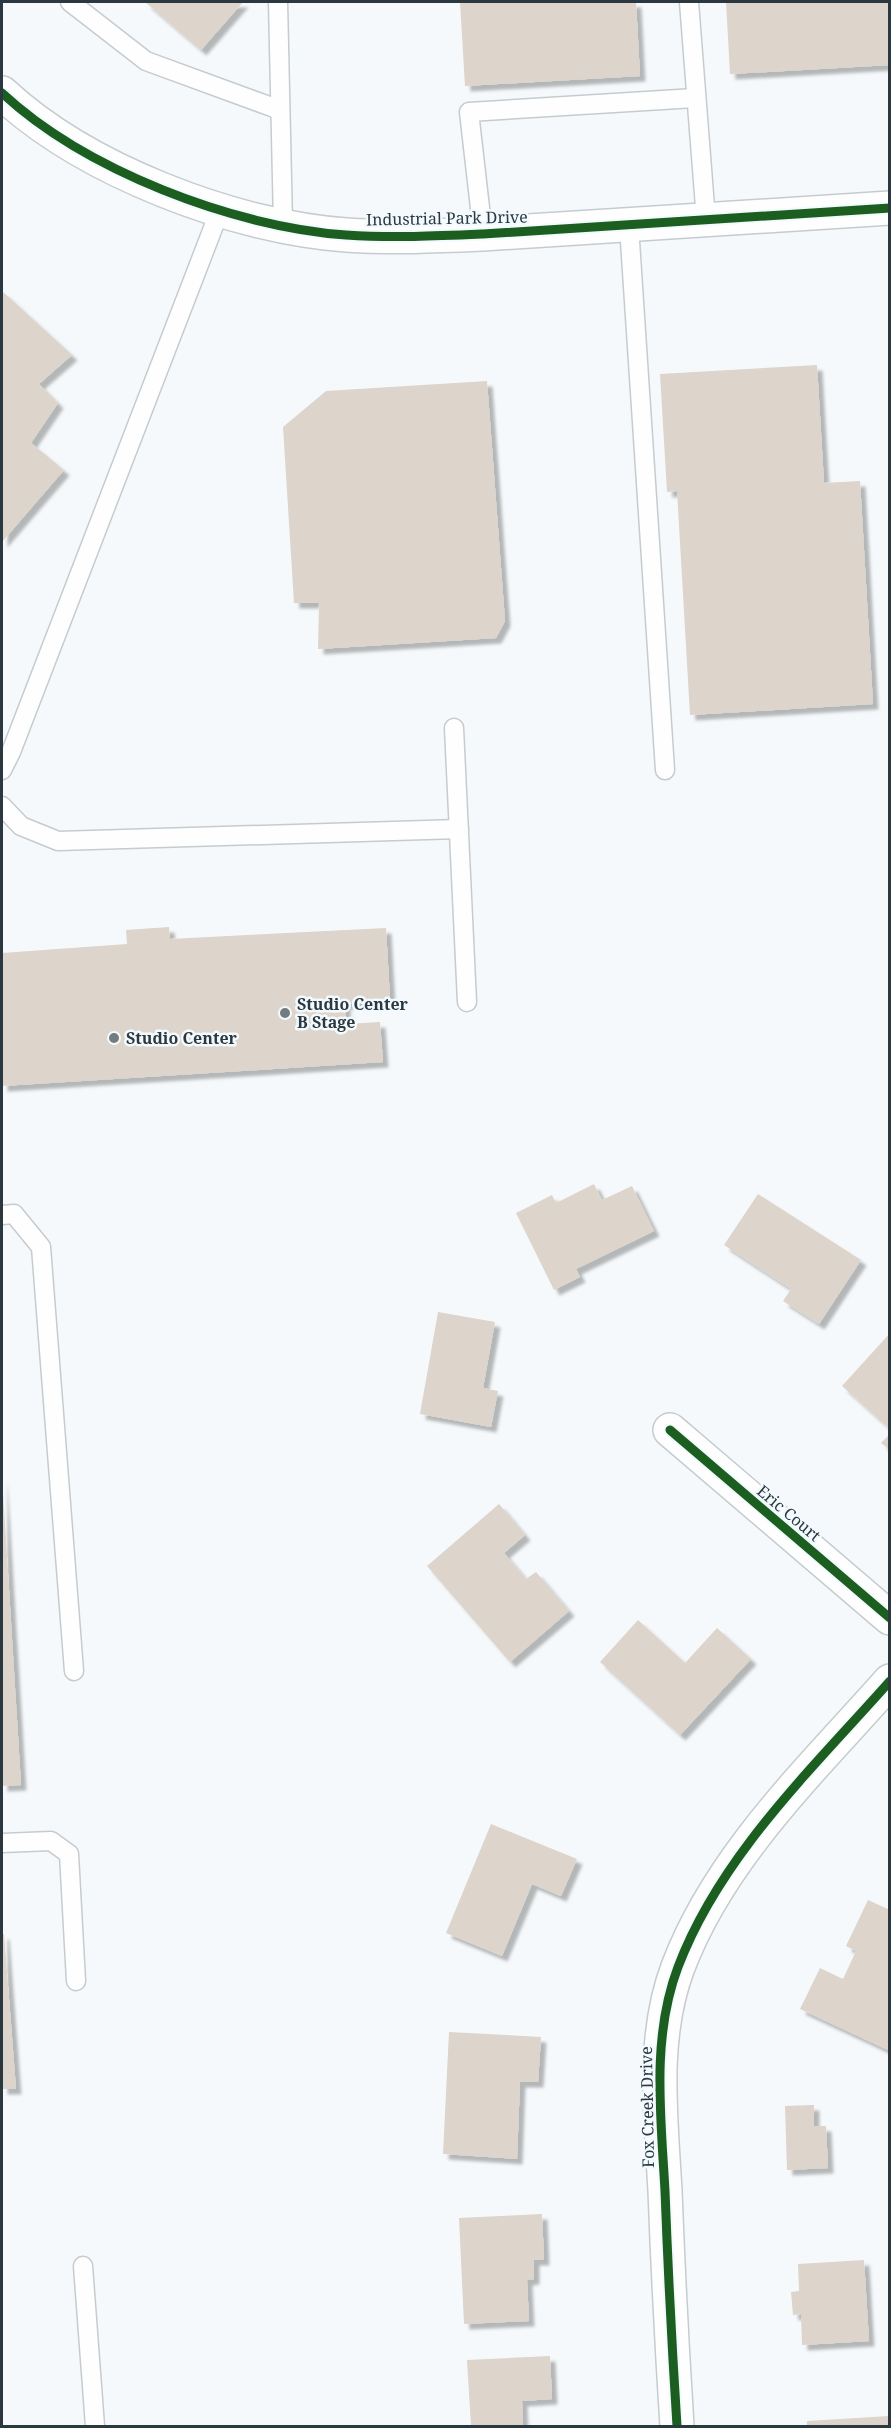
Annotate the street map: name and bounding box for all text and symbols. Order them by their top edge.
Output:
street label: Industrial Park Drive [366,206,528,230]
place label: Studio Center B Stage [297,993,409,1033]
marker: Studio Center B Stage [278,1006,292,1020]
place label: Studio Center [126,1027,238,1049]
marker: Studio Center [107,1031,121,1045]
street label: Eric Court [752,1480,826,1546]
street label: Fox Creek Drive [635,2046,659,2168]

